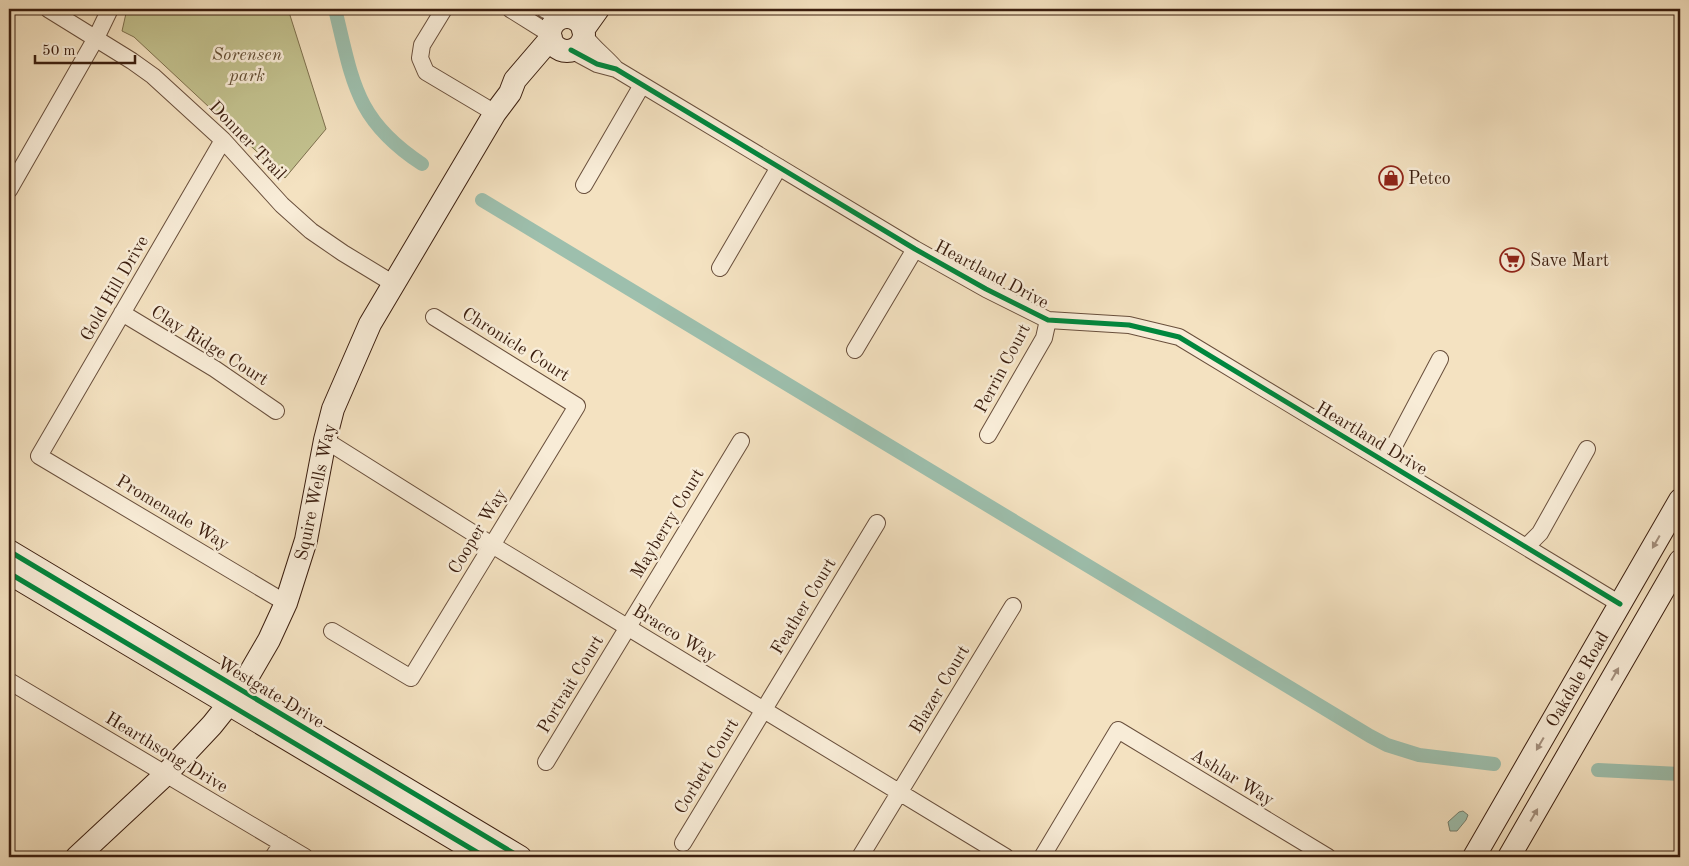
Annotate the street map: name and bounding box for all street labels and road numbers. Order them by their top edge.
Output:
street label: Donner Trail [205,98,289,184]
street label: Gold Hill Drive [78,233,152,344]
street label: Heartland Drive [932,237,1051,312]
street label: Clay Ridge Court [148,303,271,389]
street label: Chronicle Court [459,305,572,385]
street label: Perrin Court [972,321,1034,416]
street label: Heartland Drive [1313,399,1430,479]
street label: Squire Wells Way [293,422,339,562]
street label: Mayberry Court [628,466,708,581]
street label: Promenade Way [113,472,233,554]
street label: Cooper Way [445,485,510,577]
street label: Feather Court [768,555,840,658]
street label: Bracco Way [629,602,720,666]
street label: Oakdale Road [1543,628,1613,731]
street label: Portrait Court [535,632,607,737]
street label: Blazer Court [907,642,973,737]
street label: Westgate Drive [214,654,327,732]
street label: Hearthsong Drive [102,709,231,796]
street label: Corbett Court [671,716,742,817]
street label: Ashlar Way [1188,746,1278,810]

